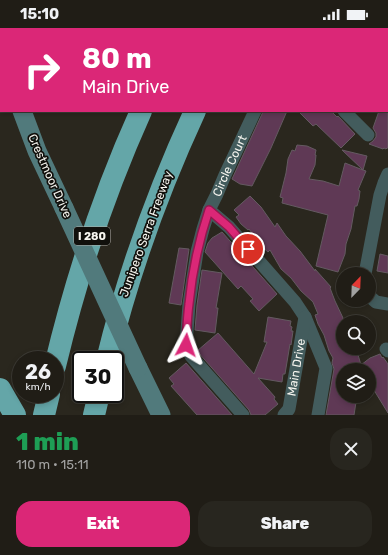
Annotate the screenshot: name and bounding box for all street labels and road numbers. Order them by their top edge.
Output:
street label: Crestmoor Drive [25,132,75,220]
street label: Circle Court [210,133,250,199]
street label: Junipero Serra Freeway [117,169,175,299]
road number: I 280 [74,227,110,245]
street label: Main Drive [284,337,308,397]

